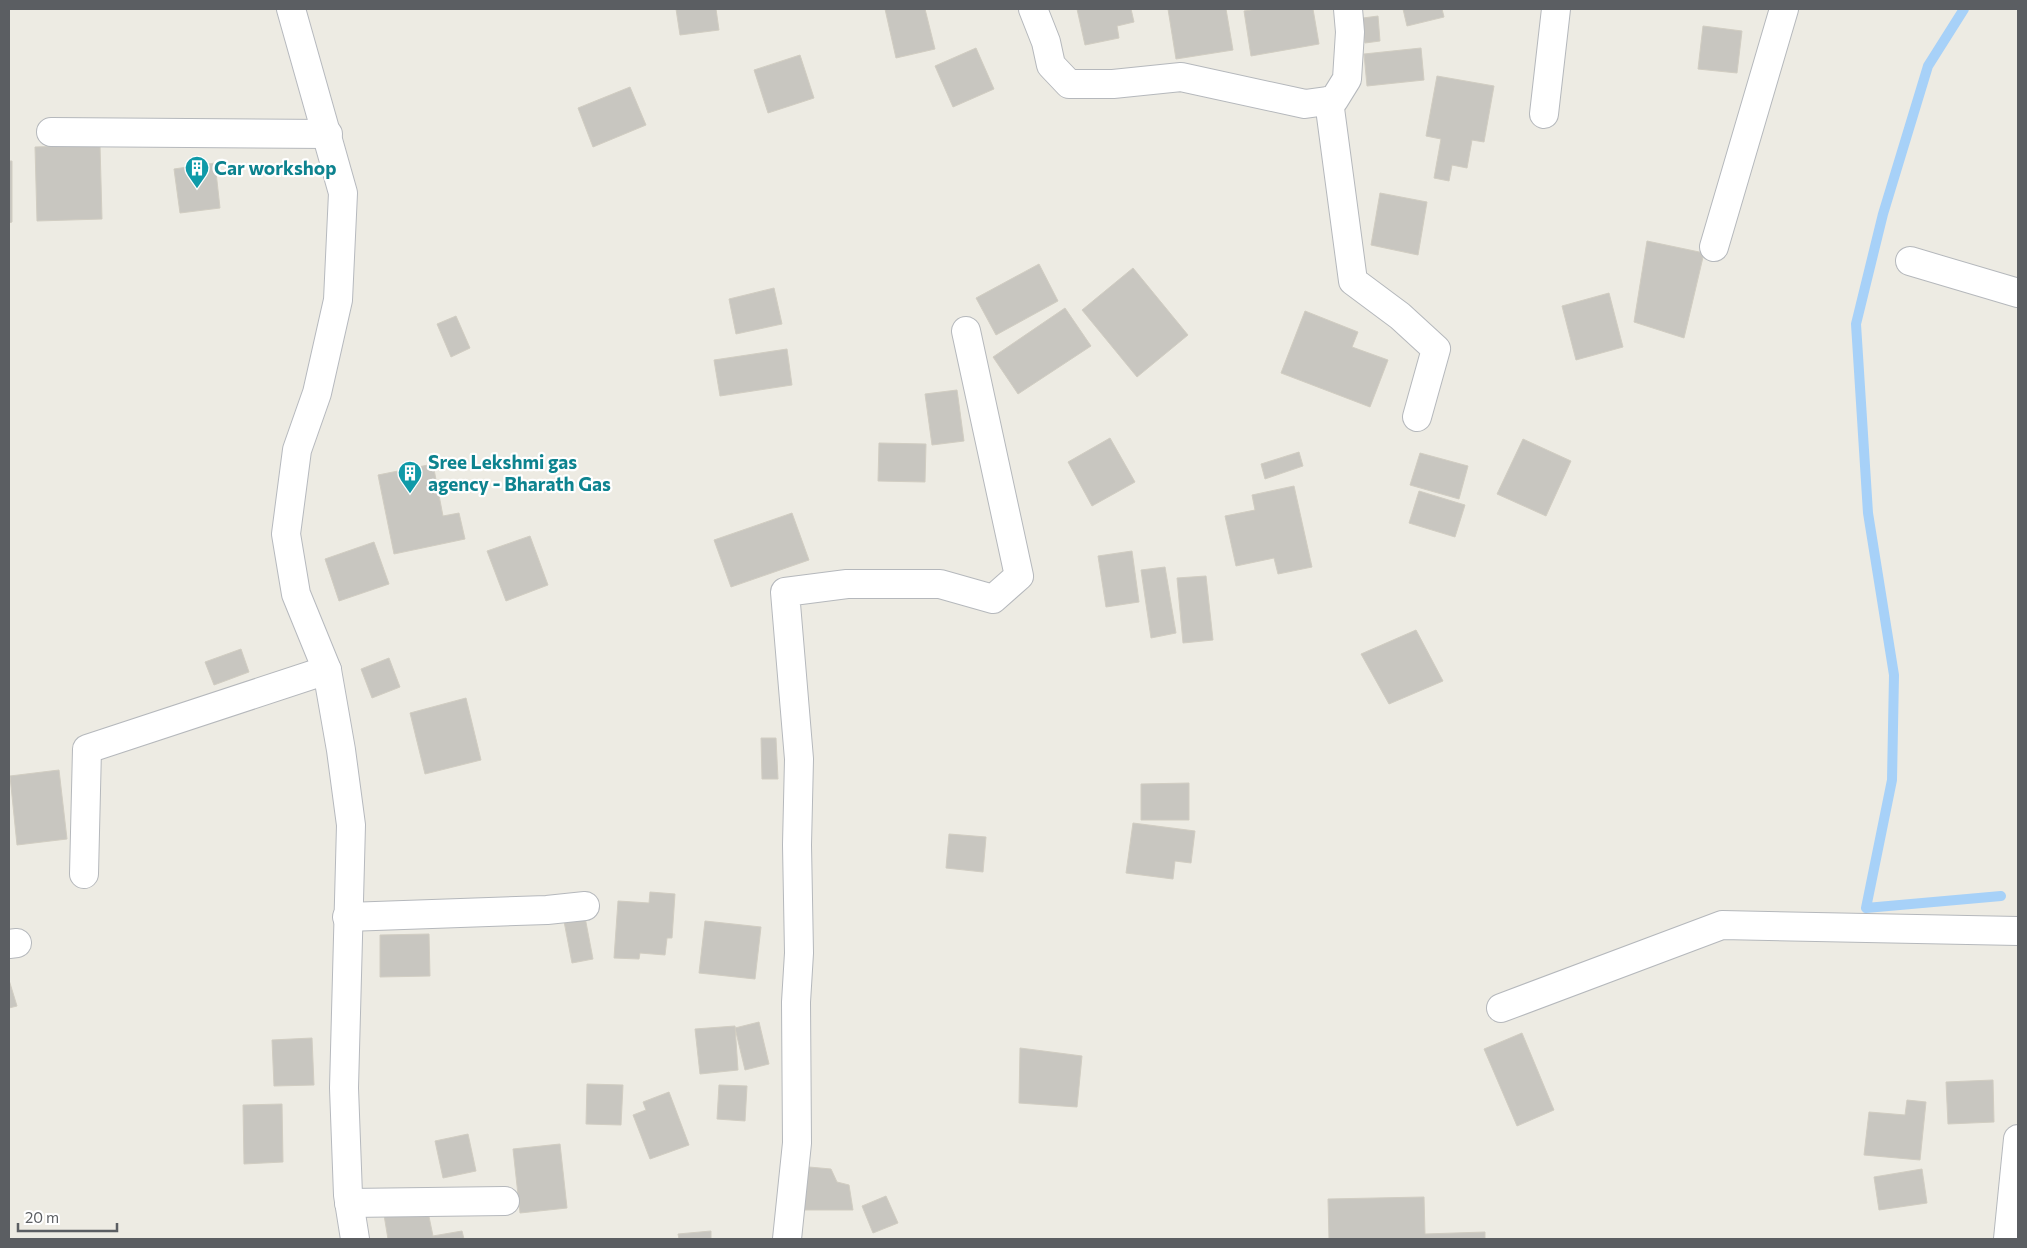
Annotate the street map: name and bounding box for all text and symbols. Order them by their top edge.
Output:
building icon: Car workshop [184,155,210,189]
place label: Car workshop [214,156,336,179]
place label: Sree Lekshmi gas agency - Bharath Gas [428,450,611,495]
building icon: Sree Lekshmi gas agency - Bharath Gas [397,460,423,494]
scale bar [18,1200,116,1232]
text: 20 m [25,1208,59,1226]

